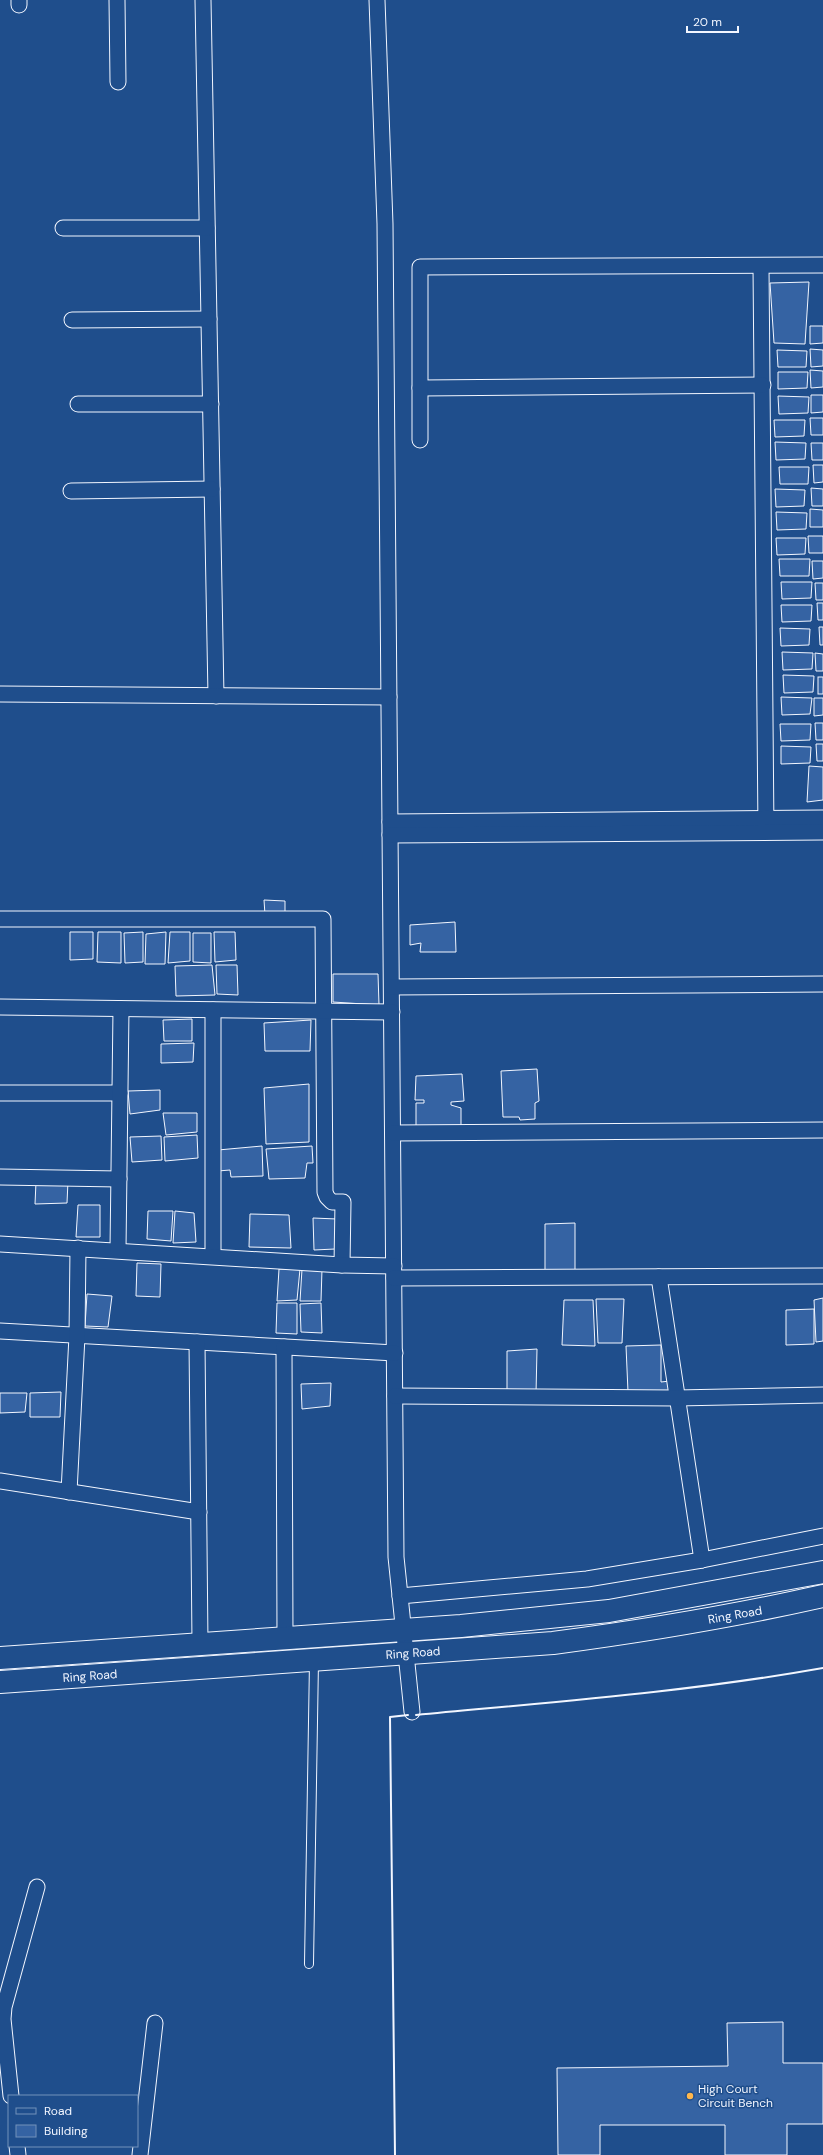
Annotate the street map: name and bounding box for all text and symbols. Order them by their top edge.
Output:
scale bar [687,8,738,34]
text: 20 m [693,14,722,30]
street label: Ring Road [707,1602,763,1628]
street label: Ring Road [385,1643,441,1663]
street label: Ring Road [62,1666,118,1686]
place label: High Court Circuit Bench [698,2081,773,2111]
marker: High Court Circuit Bench [685,2091,695,2101]
legend [8,2095,138,2147]
text: Road [44,2103,72,2119]
text: Building [44,2123,88,2139]

